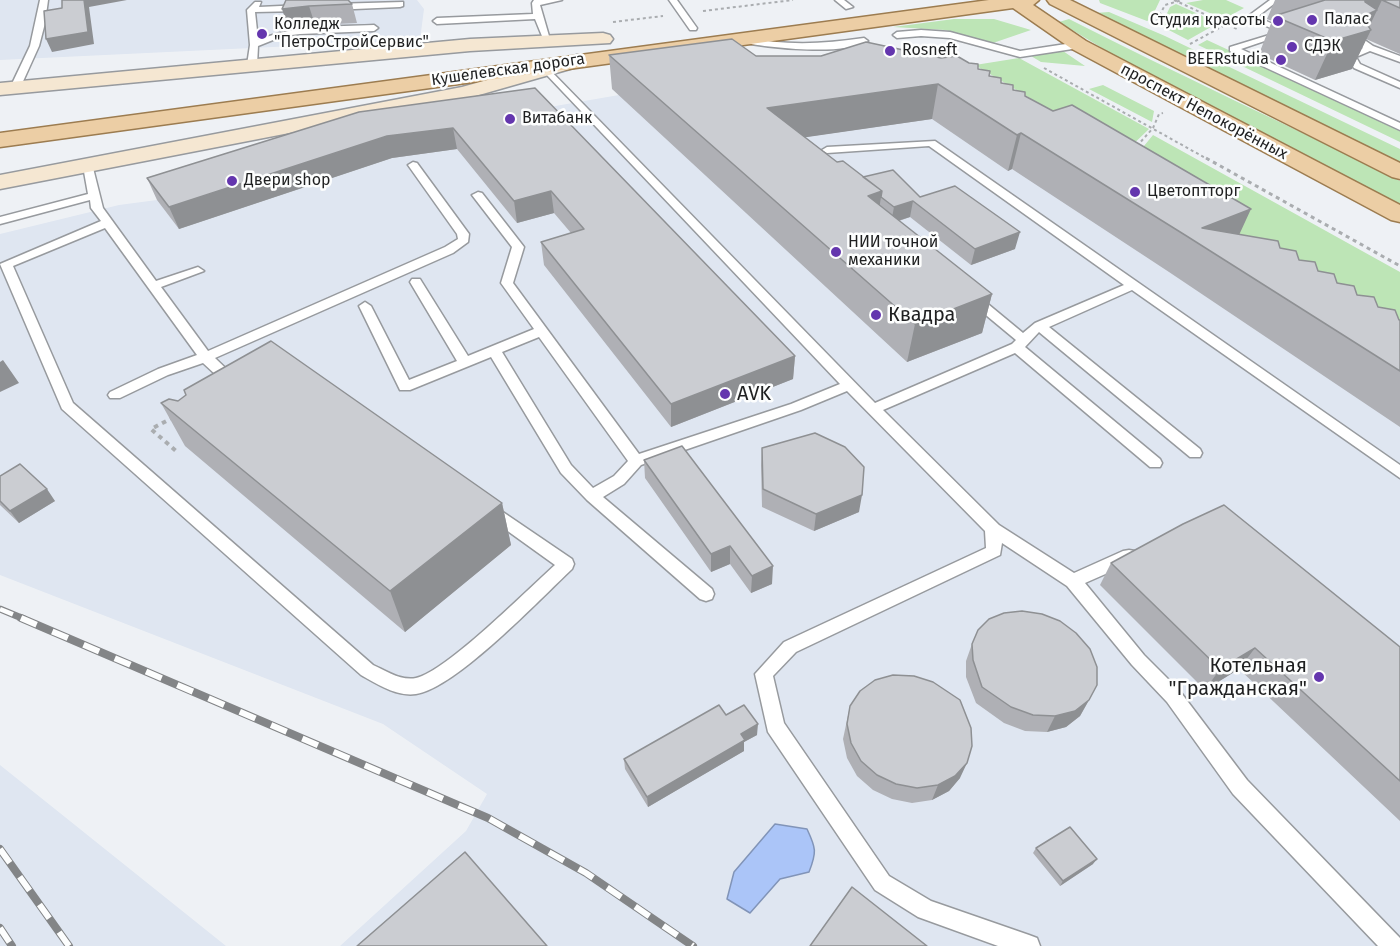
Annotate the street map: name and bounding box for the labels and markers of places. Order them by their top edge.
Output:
place label: Палас [1324,10,1369,30]
place label: Студия красоты [1150,11,1266,31]
marker: Палас [1305,13,1319,27]
marker: Студия красоты [1271,14,1285,28]
place label: Колледж "ПетроСтройСервис" [274,15,429,53]
marker: Колледж "ПетроСтройСервис" [255,27,269,41]
place label: СДЭК [1304,37,1341,57]
marker: СДЭК [1285,40,1299,54]
place label: Rosneft [902,41,957,61]
marker: Rosneft [883,44,897,58]
place label: BEERstudia [1187,50,1269,70]
marker: BEERstudia [1274,53,1288,67]
place label: Витабанк [522,109,592,129]
marker: Витабанк [503,112,517,126]
place label: Двери shop [244,171,330,191]
marker: Двери shop [225,174,239,188]
place label: Цветоптторг [1147,182,1240,202]
marker: Цветоптторг [1128,185,1142,199]
place label: НИИ точной механики [848,233,938,271]
marker: НИИ точной механики [829,245,843,259]
place label: Квадра [888,303,955,327]
marker: Квадра [869,308,883,322]
place label: AVK [737,382,771,406]
marker: AVK [718,387,732,401]
place label: Котельная "Гражданская" [1169,654,1307,701]
marker: Котельная "Гражданская" [1312,670,1326,684]

